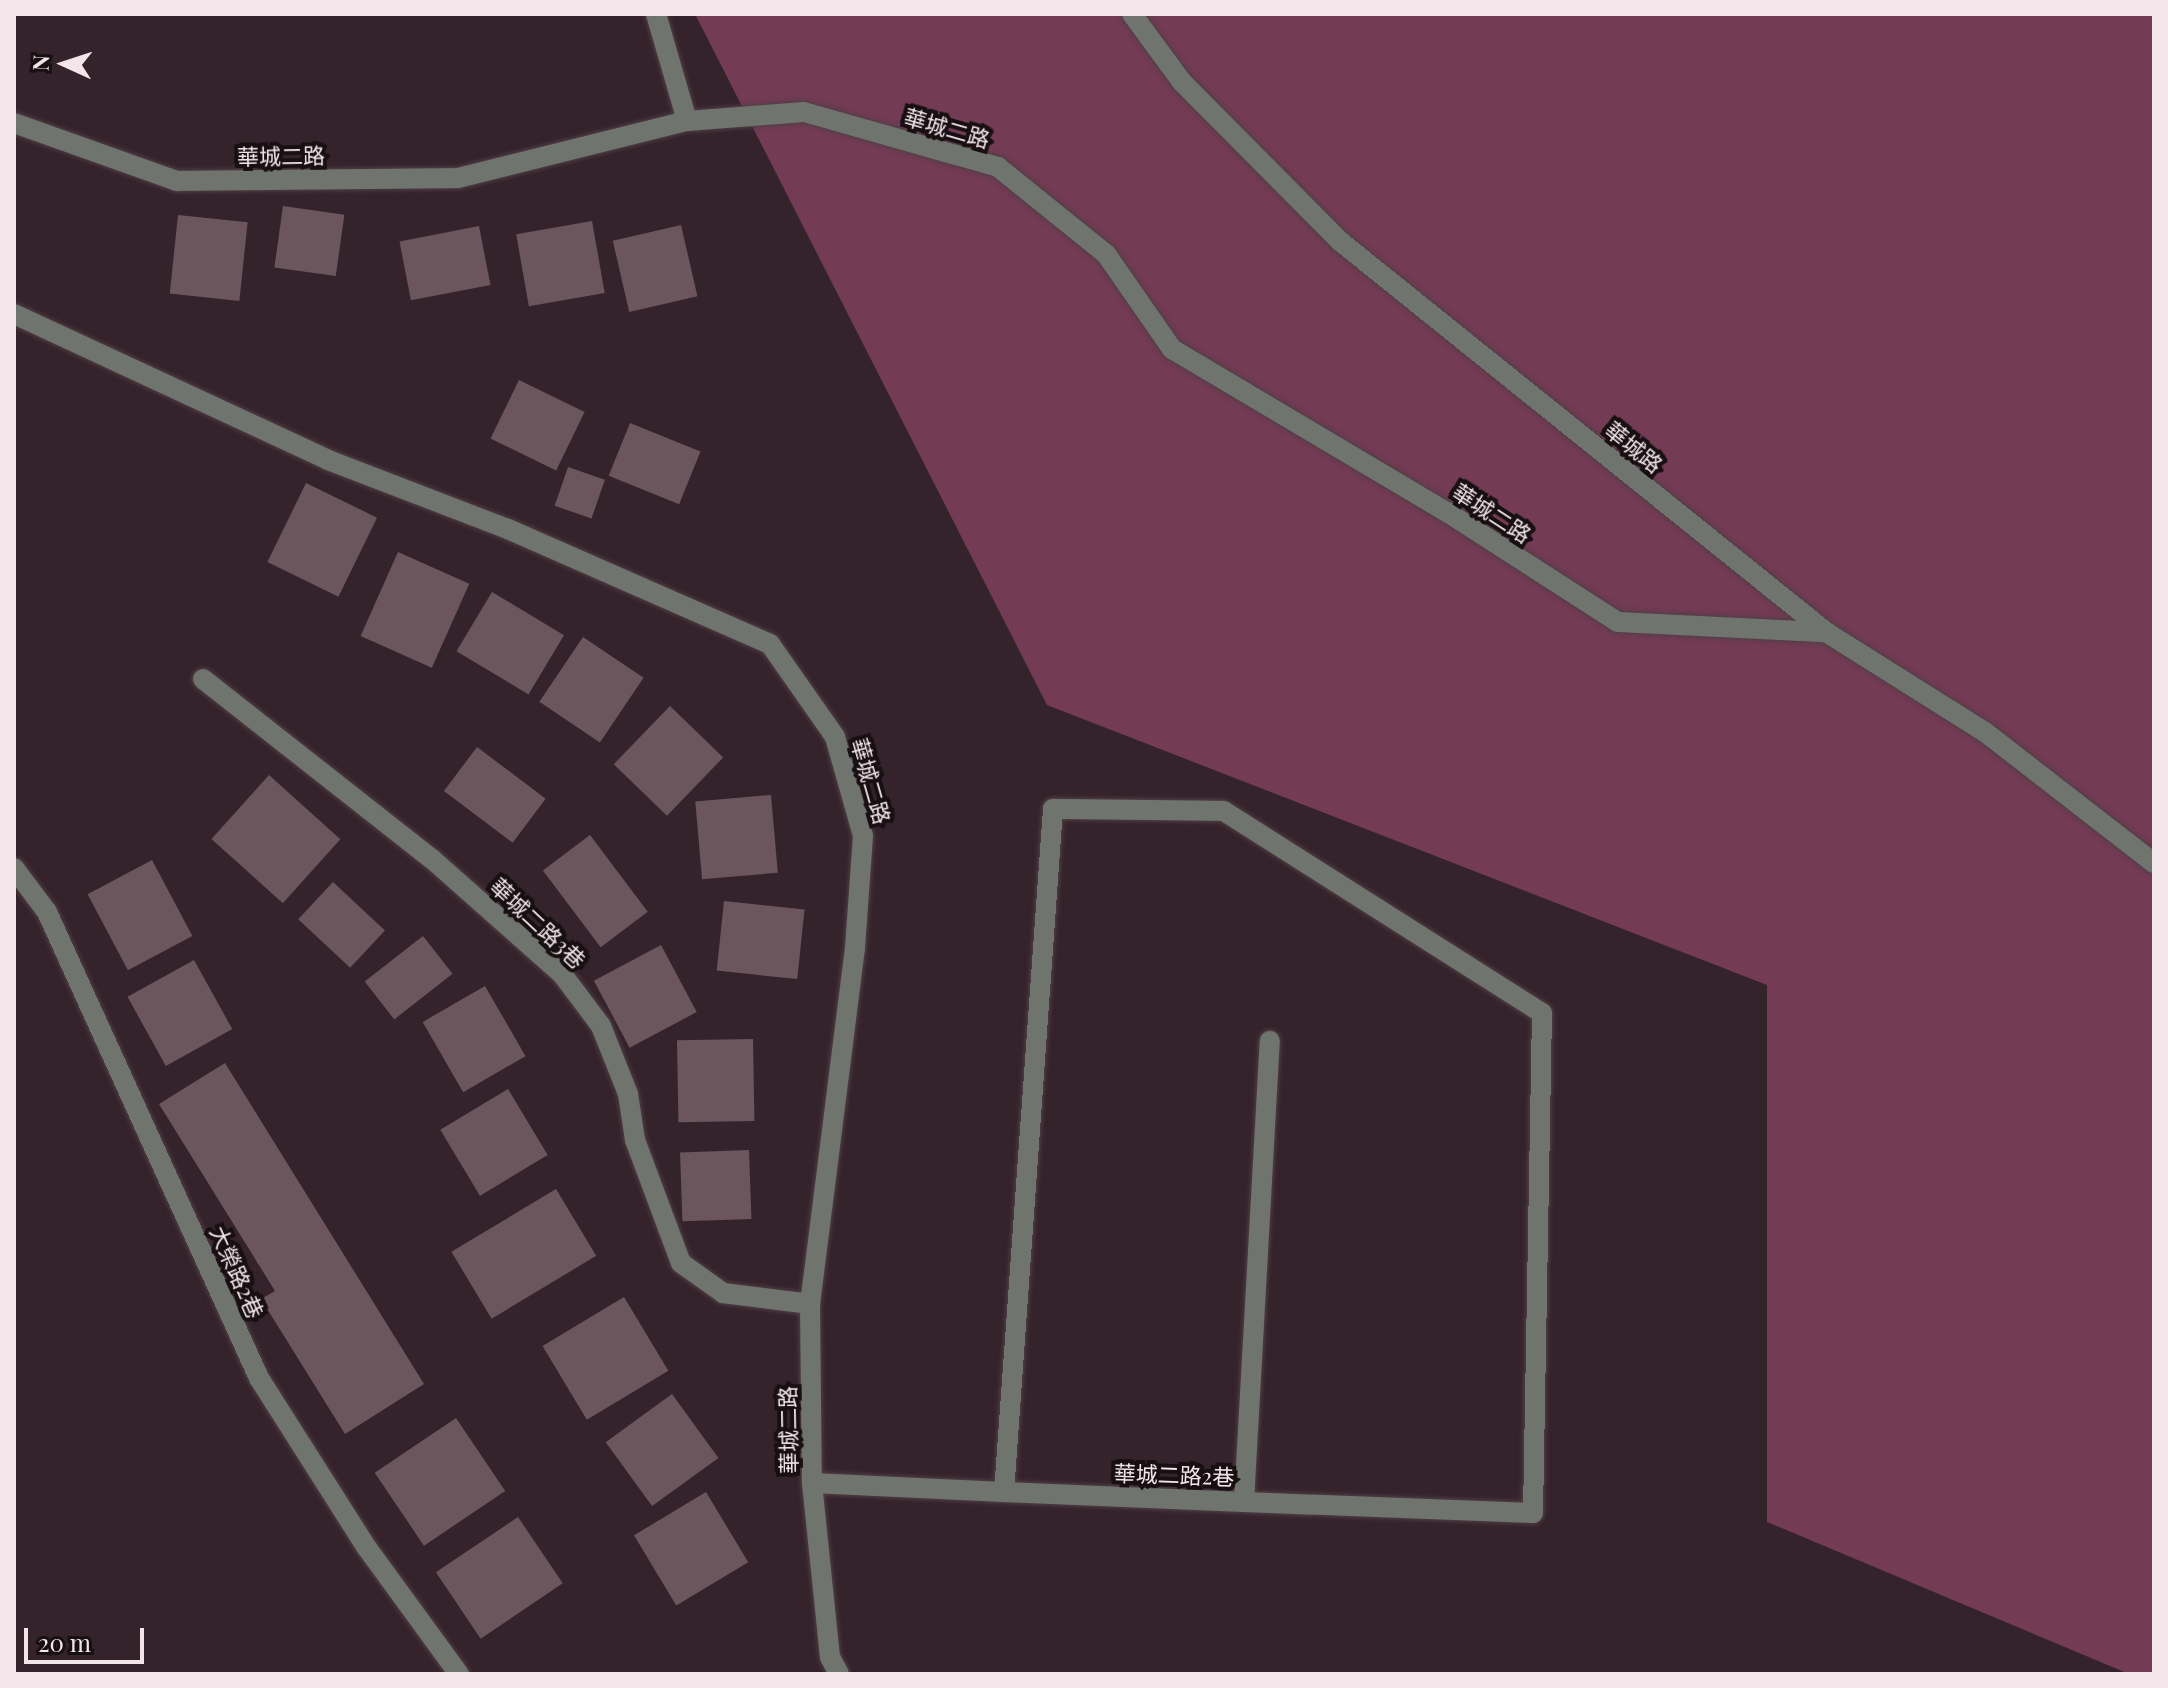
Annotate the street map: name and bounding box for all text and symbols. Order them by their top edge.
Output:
north arrow [24,24,104,104]
text: N [25,54,55,71]
street label: 華城二路 [901,103,993,153]
street label: 華城二路 [237,142,325,170]
street label: 華城路 [1600,416,1668,478]
street label: 華城二路 [1448,478,1536,548]
street label: 華城二路 [846,735,896,827]
street label: 華城二路3巷 [485,872,591,974]
street label: 大榮路2巷 [205,1222,269,1322]
street label: 華城二路 [774,1386,802,1474]
street label: 華城二路2巷 [1113,1460,1235,1490]
scale bar [28,1612,148,1662]
text: 20 m [38,1626,91,1658]

